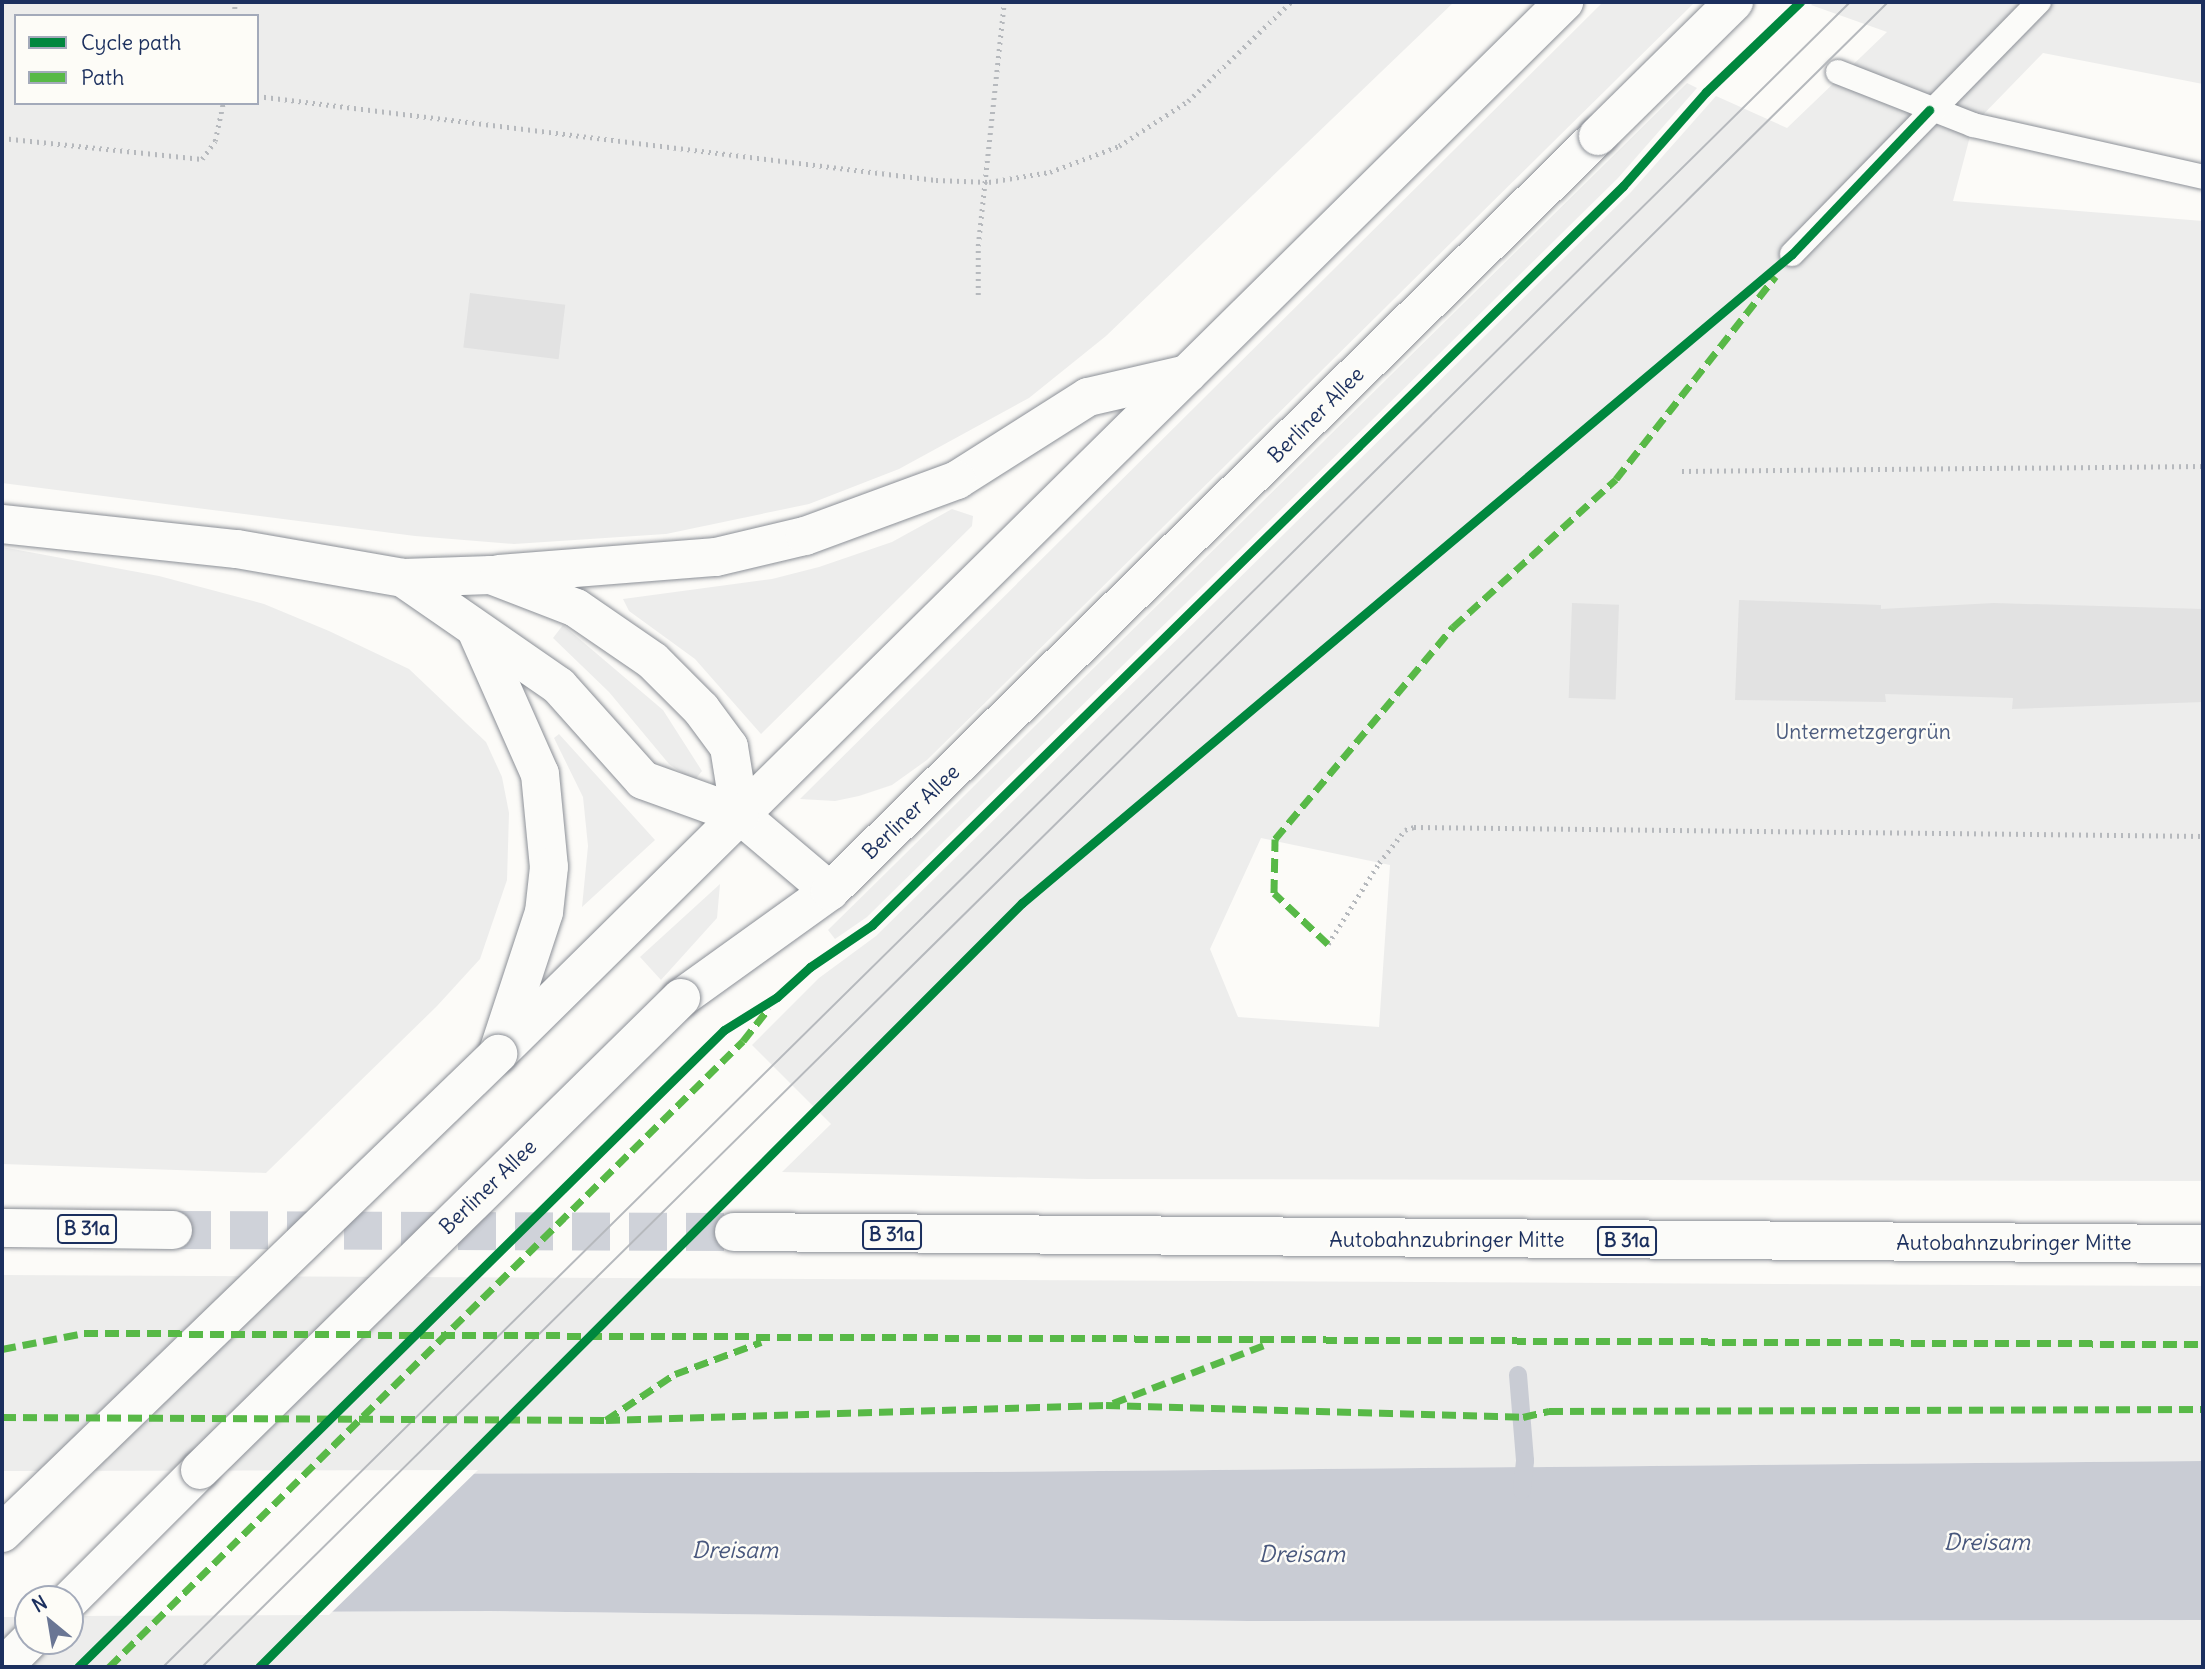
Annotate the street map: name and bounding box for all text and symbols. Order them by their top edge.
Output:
legend [14,14,259,105]
text: Cycle path [81,29,181,56]
text: Path [81,64,124,91]
street label: Berliner Allee [1263,362,1369,468]
park label: Untermetzgergrün [1775,719,1951,745]
street label: Berliner Allee [857,759,965,865]
street label: Berliner Allee [434,1134,542,1240]
road number: B 31a [56,1214,119,1245]
road number: B 31a [860,1219,924,1250]
road number: B 31a [1596,1226,1658,1256]
street label: Autobahnzubringer Mitte [1329,1227,1565,1253]
street label: Autobahnzubringer Mitte [1896,1230,2132,1256]
water label: Dreisam [1944,1528,2030,1556]
water label: Dreisam [692,1536,778,1564]
water label: Dreisam [1259,1540,1345,1568]
north arrow [14,1585,84,1655]
text: N [28,1590,51,1617]

